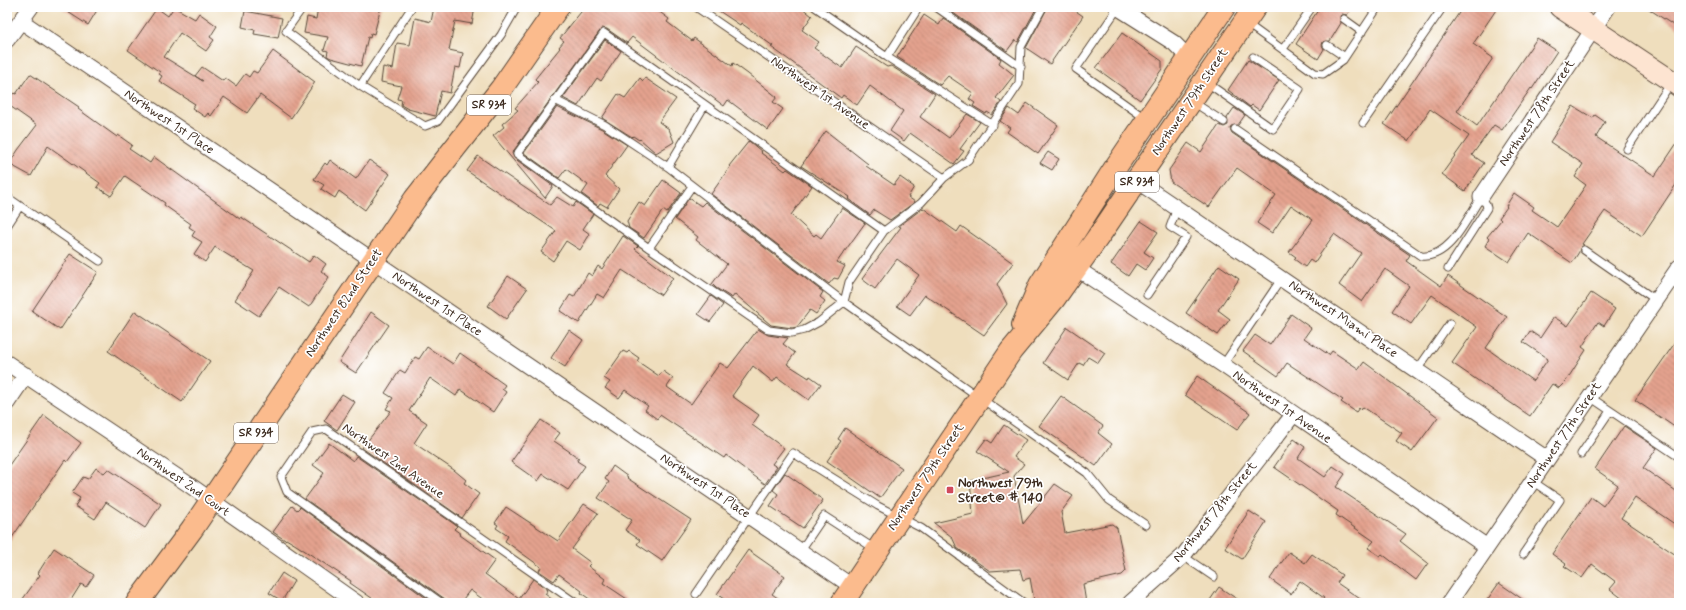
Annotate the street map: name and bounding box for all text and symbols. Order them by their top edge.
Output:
street label: Northwest 79th Street [1148,45,1232,159]
street label: Northwest 1st Avenue [767,52,873,134]
street label: Northwest 78th Street [1495,56,1579,169]
street label: Northwest 1st Place [121,86,217,158]
road number: SR 934 [467,95,511,115]
road number: SR 934 [1115,172,1159,192]
street label: Northwest 82nd Street [302,246,386,360]
street label: Northwest 1st Place [389,268,485,340]
street label: Northwest Miami Place [1285,276,1401,362]
street label: Northwest 1st Avenue [1229,366,1335,448]
street label: Northwest 77th Street [1522,378,1606,491]
street label: Northwest 2nd Avenue [339,419,447,503]
street label: Northwest 79th Street [884,420,968,534]
road number: SR 934 [234,423,278,443]
street label: Northwest 2nd Court [133,444,233,520]
street label: Northwest 1st Place [657,450,753,522]
street label: Northwest 78th Street [1169,458,1261,566]
place label: Northwest 79th Street@ # 140 [958,475,1043,507]
marker: Northwest 79th Street@ # 140 [945,485,955,495]

